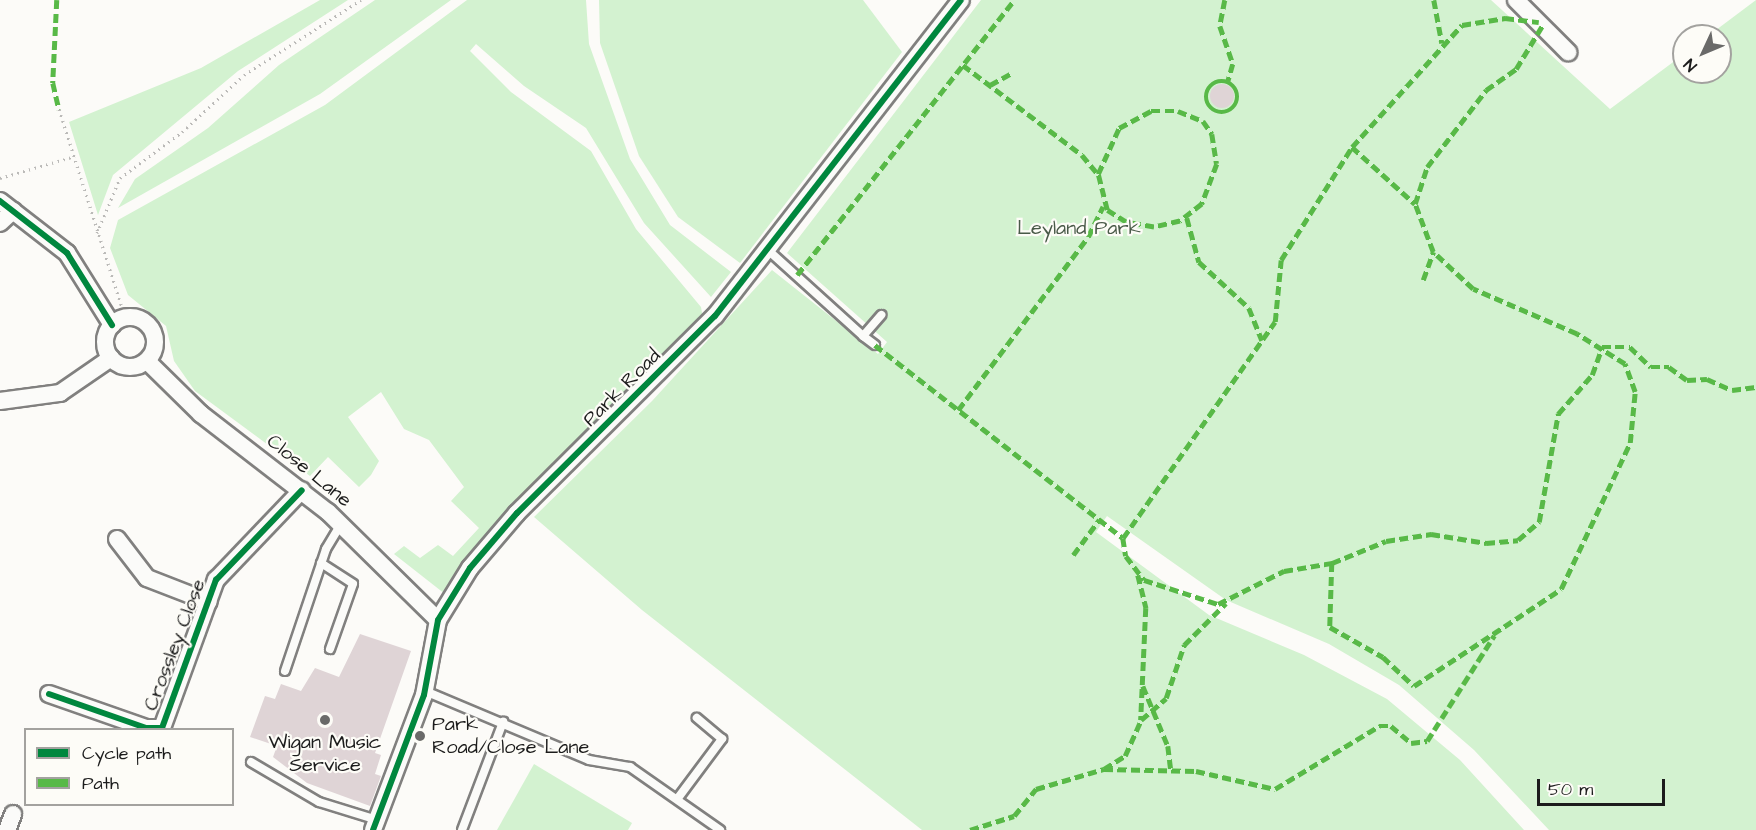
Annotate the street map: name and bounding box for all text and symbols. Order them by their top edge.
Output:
north arrow [1672,24,1732,84]
text: N [1679,54,1702,76]
park label: Leyland Park [1017,216,1141,240]
street label: Park Road [578,344,666,432]
street label: Close Lane [262,429,356,513]
street label: Crossley Close [139,576,211,714]
place label: Park Road/Close Lane [432,712,589,759]
marker: Wigan Music Service [318,713,332,727]
legend [24,728,234,806]
marker: Park Road/Close Lane [413,729,427,743]
place label: Wigan Music Service [269,730,381,777]
text: Cycle path [82,741,171,766]
scale bar [1540,767,1668,805]
text: Path [82,771,119,796]
text: 50 m [1548,777,1593,802]

